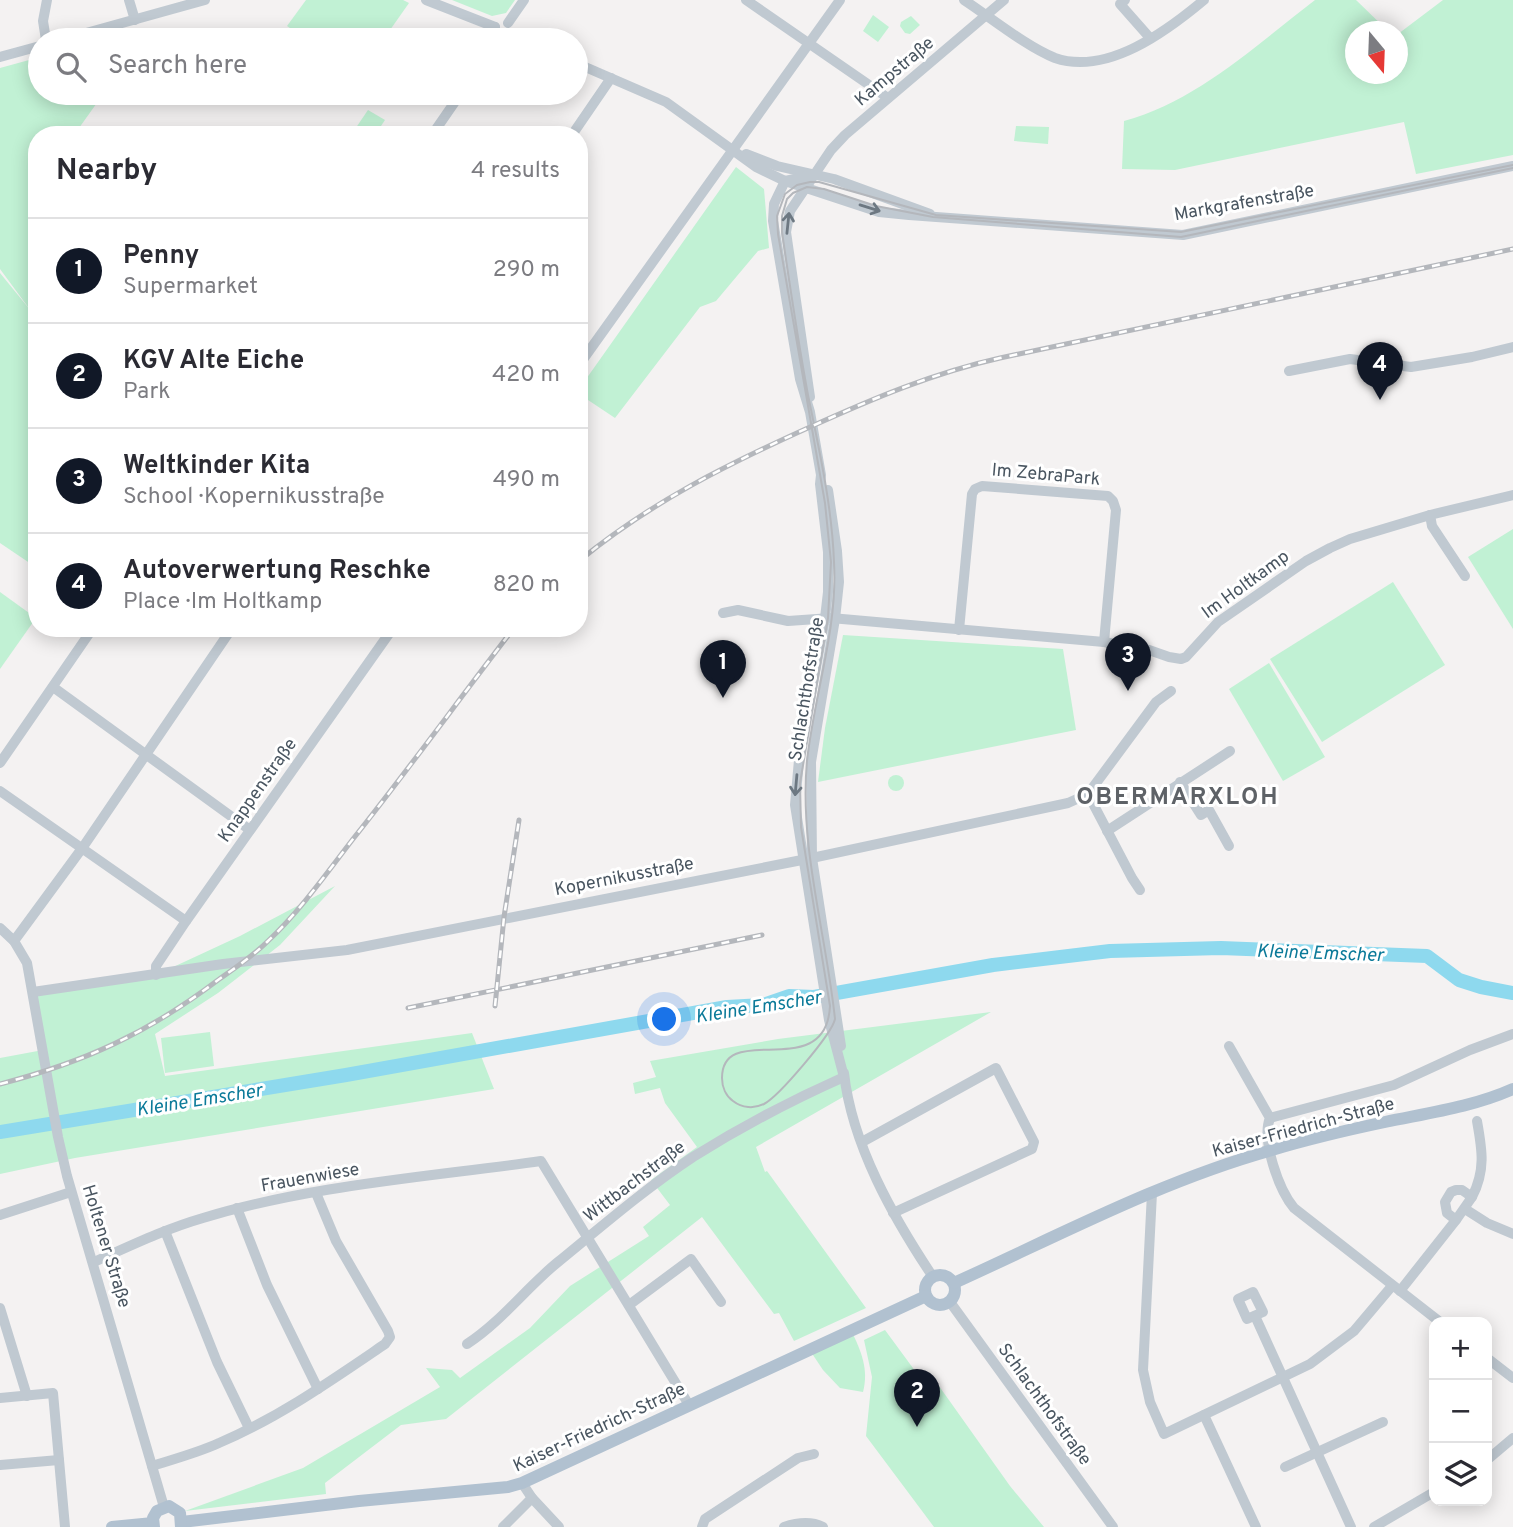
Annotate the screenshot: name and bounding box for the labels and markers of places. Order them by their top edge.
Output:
pin: 4 [1357,342,1403,400]
pin: 3 [1105,633,1151,691]
pin: 1 [700,640,746,698]
pin: 2 [894,1369,940,1427]

